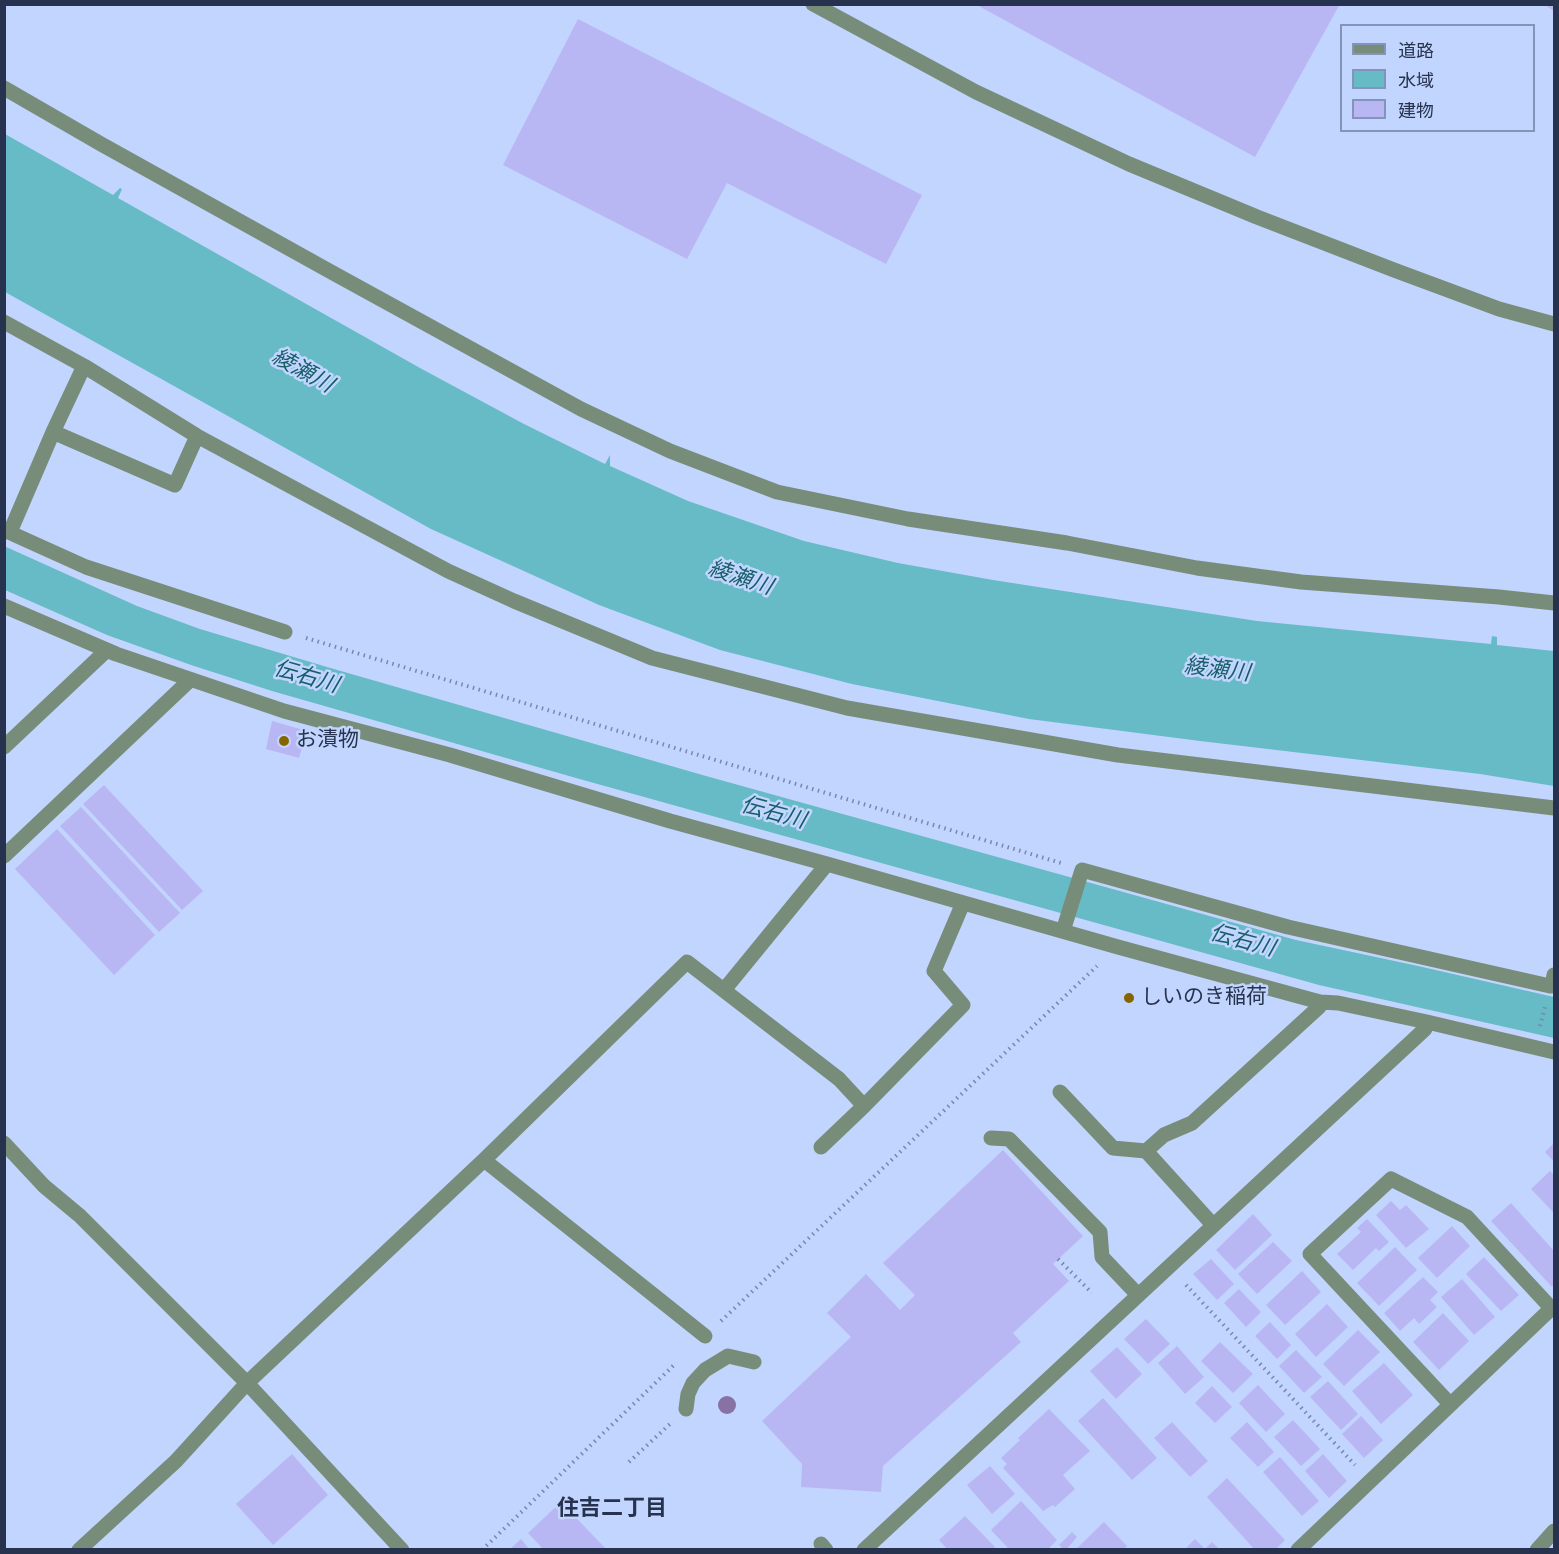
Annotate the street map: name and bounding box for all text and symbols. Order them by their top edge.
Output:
legend [1340,24,1535,132]
text: 道路 [1398,39,1434,63]
text: 水域 [1398,69,1434,93]
text: 建物 [1398,99,1434,123]
water label: 綾瀬川 [267,344,337,400]
water label: 綾瀬川 [705,556,775,602]
water label: 綾瀬川 [1183,654,1251,688]
water label: 伝右川 [271,656,341,700]
place label: お漬物 [296,728,359,754]
marker: お漬物 [277,734,291,748]
water label: 伝右川 [738,793,808,835]
water label: 伝右川 [1207,921,1277,963]
place label: しいのき稲荷 [1141,985,1267,1011]
marker: しいのき稲荷 [1122,991,1136,1005]
district label: 住吉二丁目 [557,1497,667,1523]

